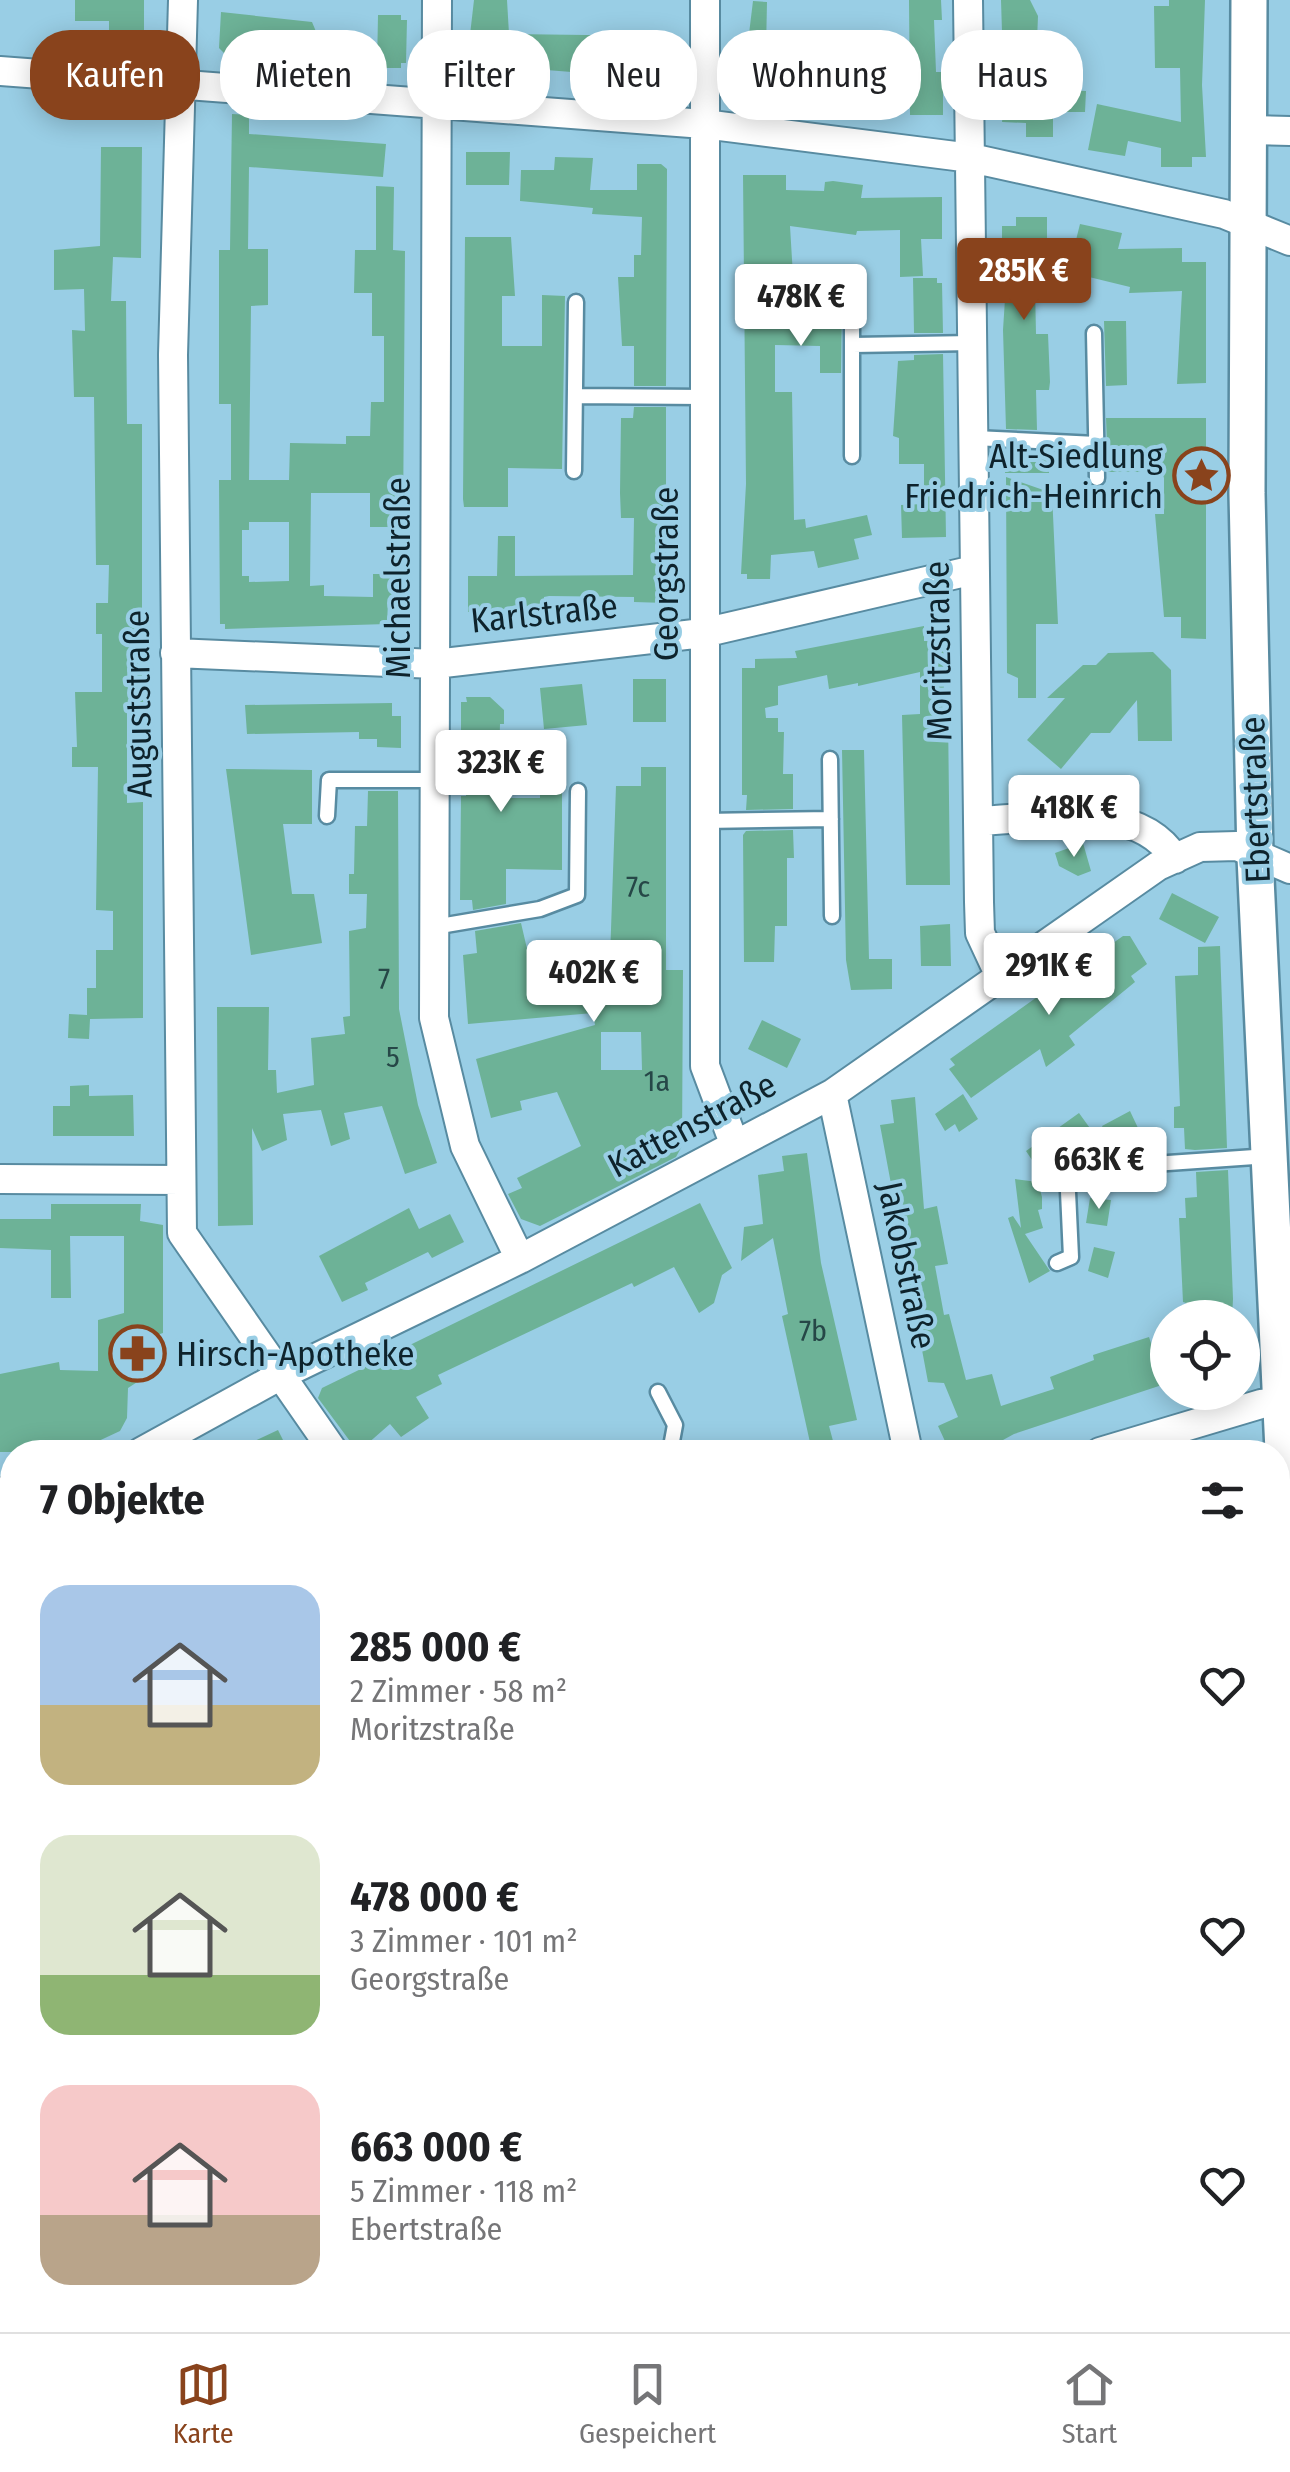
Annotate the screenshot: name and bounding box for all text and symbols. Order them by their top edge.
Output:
chip: Kaufen [30,30,200,120]
chip: Mieten [220,30,387,120]
chip: Filter [407,30,550,120]
chip: Neu [570,30,697,120]
chip: Wohnung [717,30,921,120]
chip: Haus [941,30,1083,120]
pin: 285K € [943,238,1105,323]
text: 285K € [979,251,1069,289]
pin: 478K € [720,264,882,349]
text: 478K € [757,277,845,315]
place label: Alt-Siedlung Friedrich-Heinrich [904,435,1164,517]
place icon: Alt-Siedlung Friedrich-Heinrich [1172,446,1232,506]
street label: Michaelstraße [377,477,419,679]
street label: Georgstraße [645,487,687,661]
street label: Moritzstraße [915,561,961,741]
street label: Karlstraße [468,584,620,642]
street label: Auguststraße [115,610,161,798]
street label: Ebertstraße [1231,716,1279,884]
pin: 323K € [420,730,582,815]
text: 323K € [457,743,545,781]
pin: 418K € [993,775,1155,860]
text: 418K € [1030,788,1118,826]
house number: 7c [626,869,650,905]
pin: 291K € [968,933,1130,1018]
pin: 402K € [513,940,675,1025]
text: 291K € [1006,946,1092,984]
text: 402K € [549,953,639,991]
house number: 7 [378,961,390,997]
house number: 5 [386,1039,400,1075]
street label: Kattenstraße [601,1063,783,1187]
house number: 1a [644,1063,670,1099]
pin: 663K € [1018,1127,1180,1212]
text: 663K € [1054,1140,1144,1178]
street label: Jakobstraße [869,1177,945,1353]
map controls [1150,1300,1260,1410]
button: locate [1150,1300,1260,1410]
house number: 7b [799,1313,827,1349]
pharmacy icon: Hirsch-Apotheke [107,1324,167,1384]
place label: Hirsch-Apotheke [176,1333,415,1375]
icon: filters [1195,1473,1250,1528]
text: 7 Objekte [40,1475,205,1525]
text: 285 000 € [350,1622,521,1672]
icon: home [120,1625,240,1745]
icon: heart [1195,1658,1250,1713]
text: 2 Zimmer · 58 m² [350,1672,567,1710]
text: Moritzstraße [350,1710,515,1748]
text: 478 000 € [350,1872,519,1922]
icon: home [120,1875,240,1995]
icon: heart [1195,1908,1250,1963]
text: 3 Zimmer · 101 m² [350,1922,578,1960]
text: Georgstraße [350,1960,509,1998]
text: 663 000 € [350,2122,522,2172]
icon: home [120,2125,240,2245]
icon: heart [1195,2158,1250,2213]
text: 5 Zimmer · 118 m² [350,2172,577,2210]
text: Ebertstraße [350,2210,502,2248]
tab: Karte [173,2357,233,2450]
tab: Gespeichert [579,2357,716,2450]
tab: Start [1062,2357,1117,2450]

